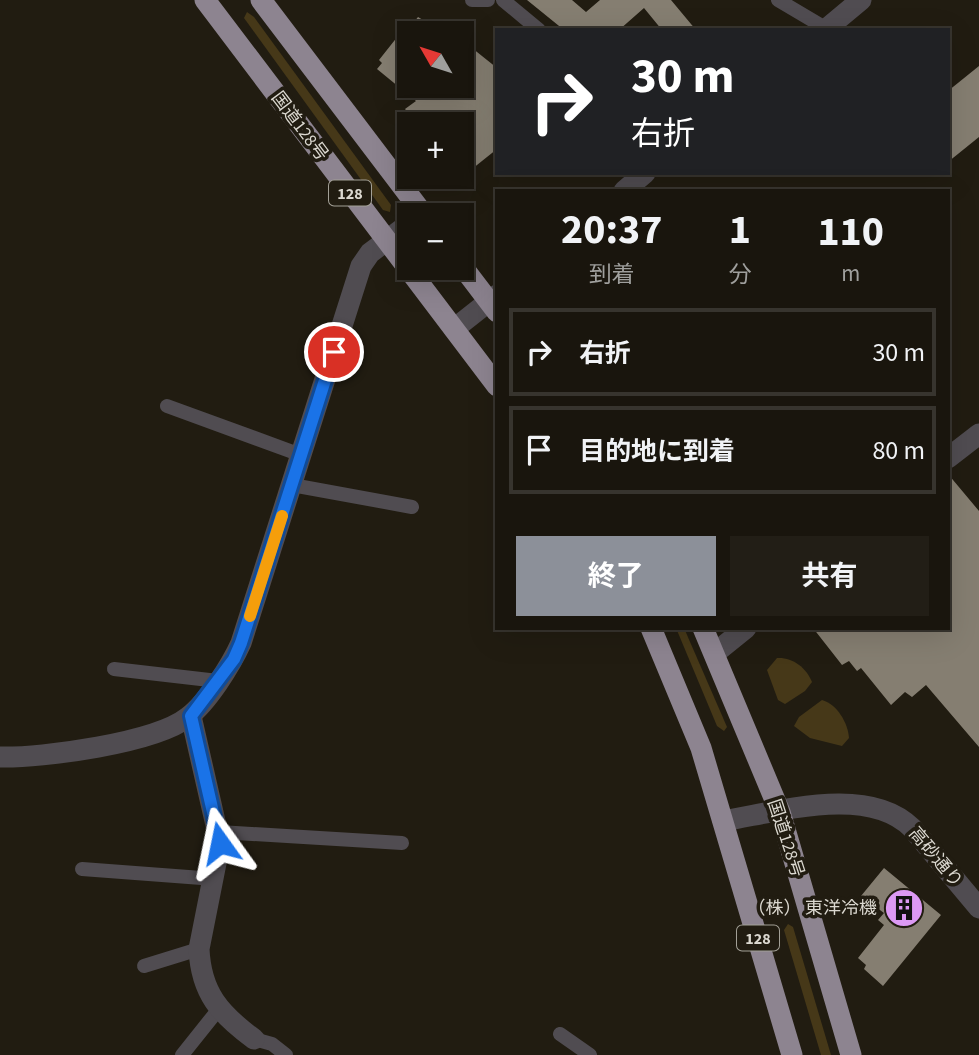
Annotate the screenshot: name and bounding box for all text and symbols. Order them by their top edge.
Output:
north arrow [397,21,474,98]
map controls [397,21,474,280]
text: 30 m [631,42,735,112]
icon: right [516,56,607,147]
street label: 国道128号 [265,86,334,166]
text: 右折 [631,111,695,157]
button: + [397,112,474,189]
road number: 128 [329,181,371,206]
text: 20:37 [561,200,662,260]
text: 1 [729,200,751,260]
text: 110 [817,202,884,262]
button: − [397,203,474,280]
text: m [841,257,860,290]
text: 到着 [589,258,635,291]
text: 分 [728,258,751,291]
pin [304,322,364,382]
icon: arrive [315,333,353,371]
icon: right [520,333,558,371]
text: 30 m [872,334,925,371]
text: 右折 [579,335,631,372]
icon: arrive [520,431,558,469]
text: 80 m [872,432,925,469]
text: 目的地に到着 [579,433,735,470]
button: 終了 [516,536,716,616]
button: 共有 [730,536,929,616]
street label: 国道128号 [761,796,810,880]
position arrow [183,806,257,880]
street label: 高砂通り [903,822,968,893]
building icon: （株） 東洋冷機 [883,887,925,929]
place label: （株） 東洋冷機 [747,896,877,921]
road number: 128 [737,926,779,950]

